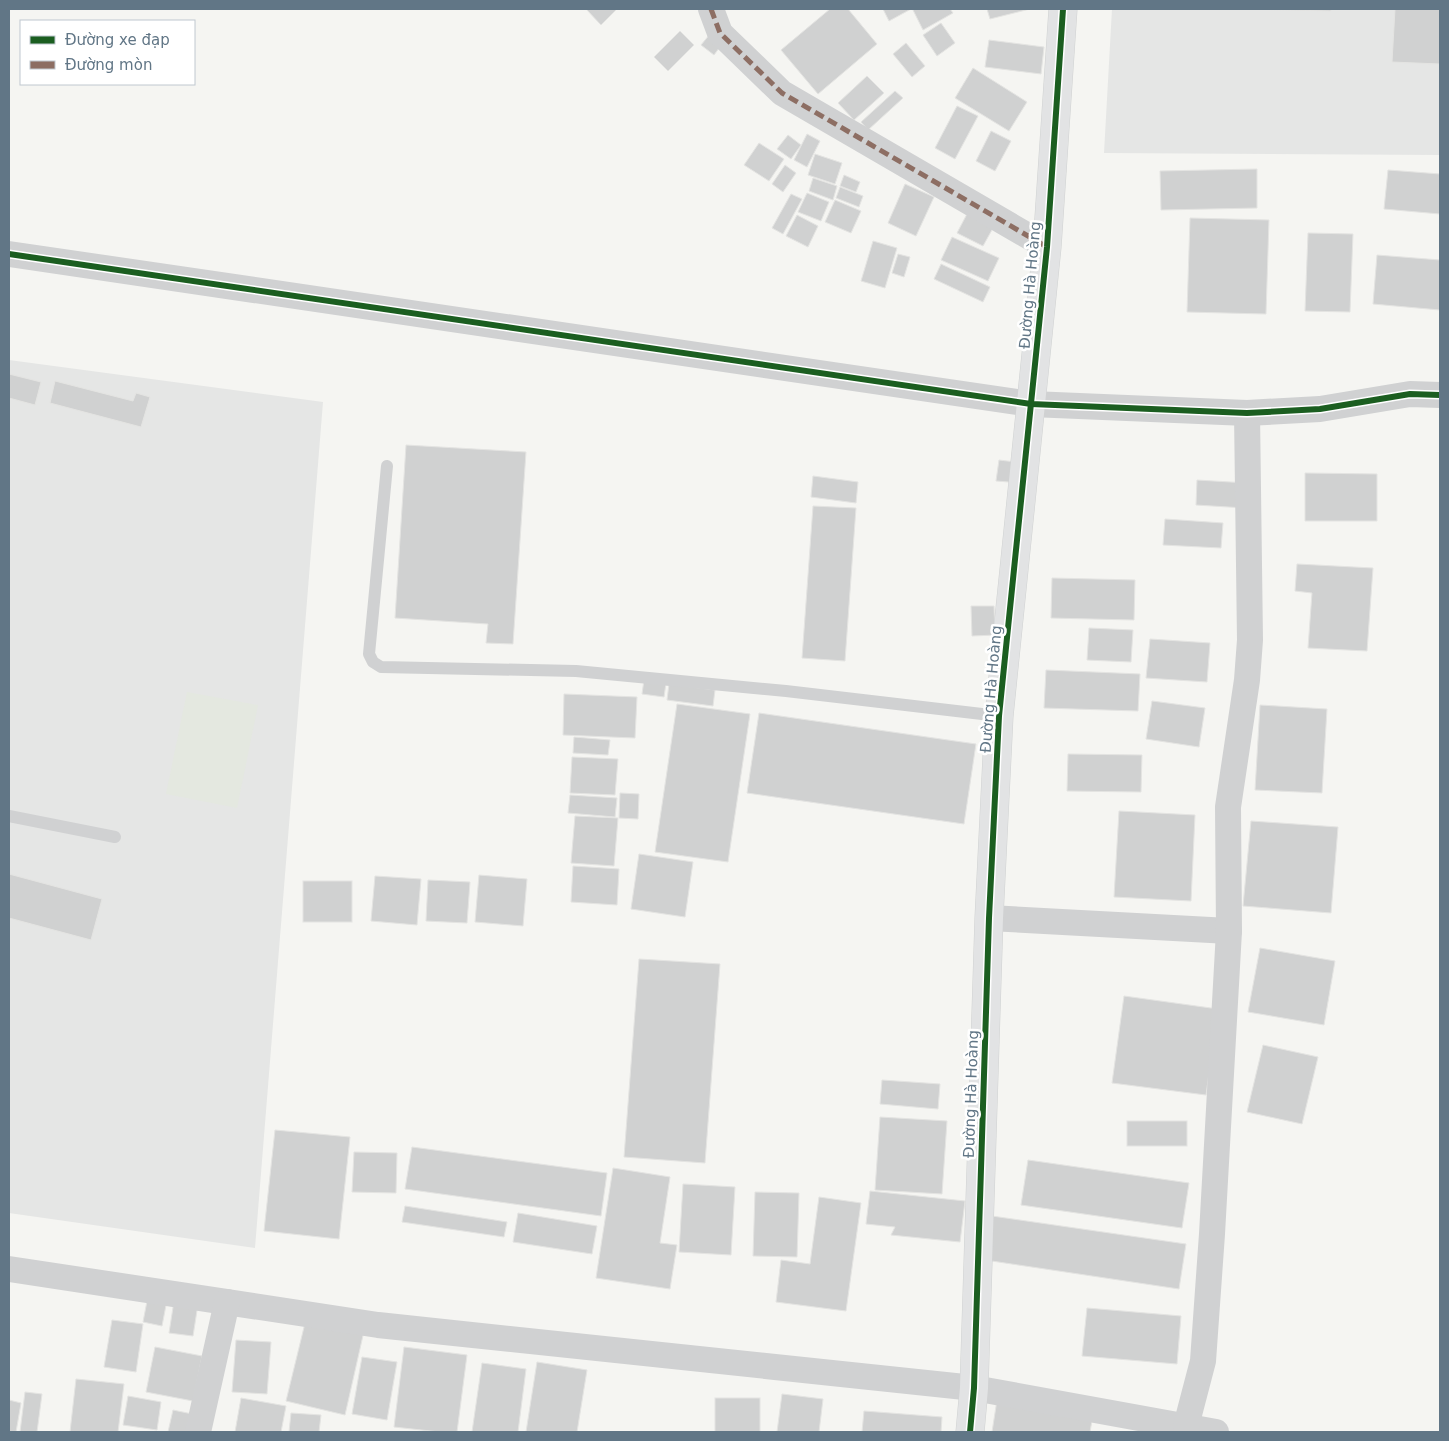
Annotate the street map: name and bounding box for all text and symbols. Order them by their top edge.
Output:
legend [20,20,195,85]
text: Đường xe đạp [65,31,170,49]
text: Đường mòn [65,56,152,74]
street label: Đường Hà Hoàng [1015,220,1045,350]
street label: Đường Hà Hoàng [976,624,1006,754]
street label: Đường Hà Hoàng [960,1030,982,1158]

